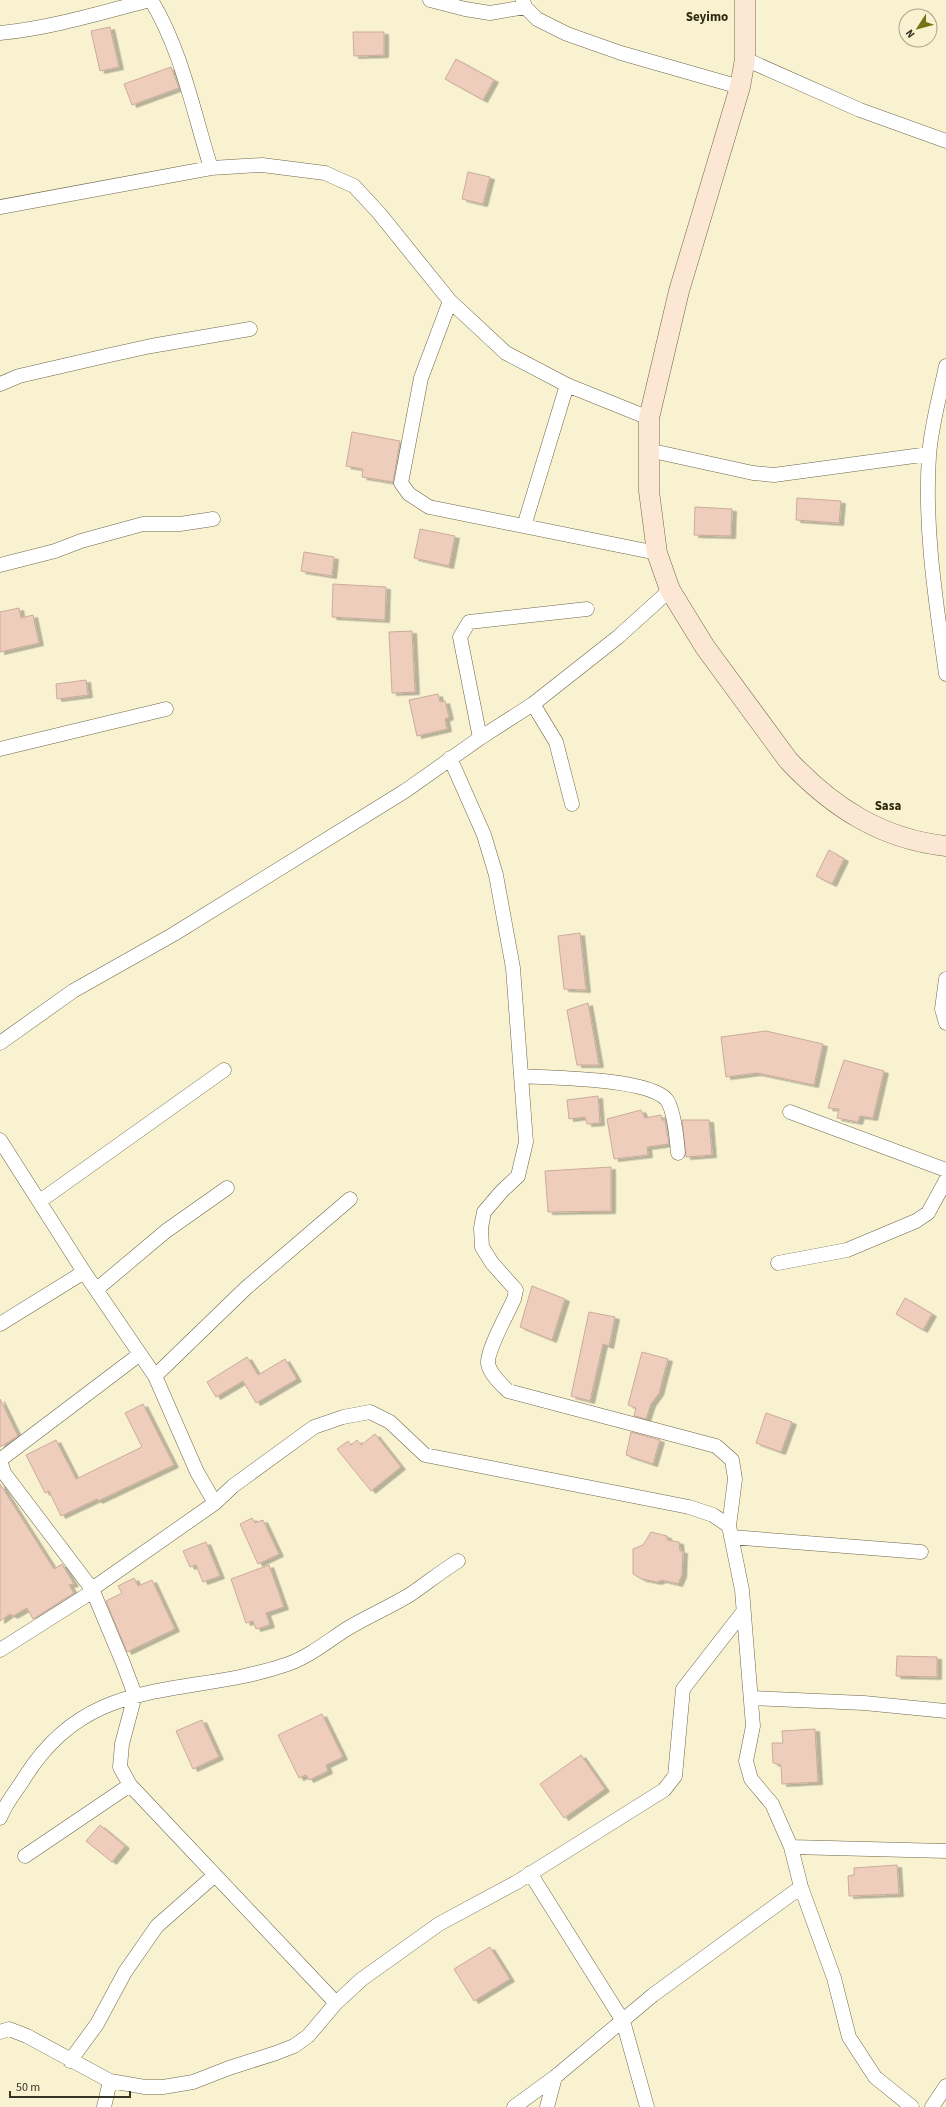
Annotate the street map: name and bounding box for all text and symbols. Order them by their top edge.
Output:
district label: Seyimo [686,8,728,26]
north arrow [898,8,938,48]
text: N [902,26,919,41]
district label: Sasa [875,797,901,815]
scale bar [10,2073,130,2099]
text: 50 m [16,2079,40,2096]

